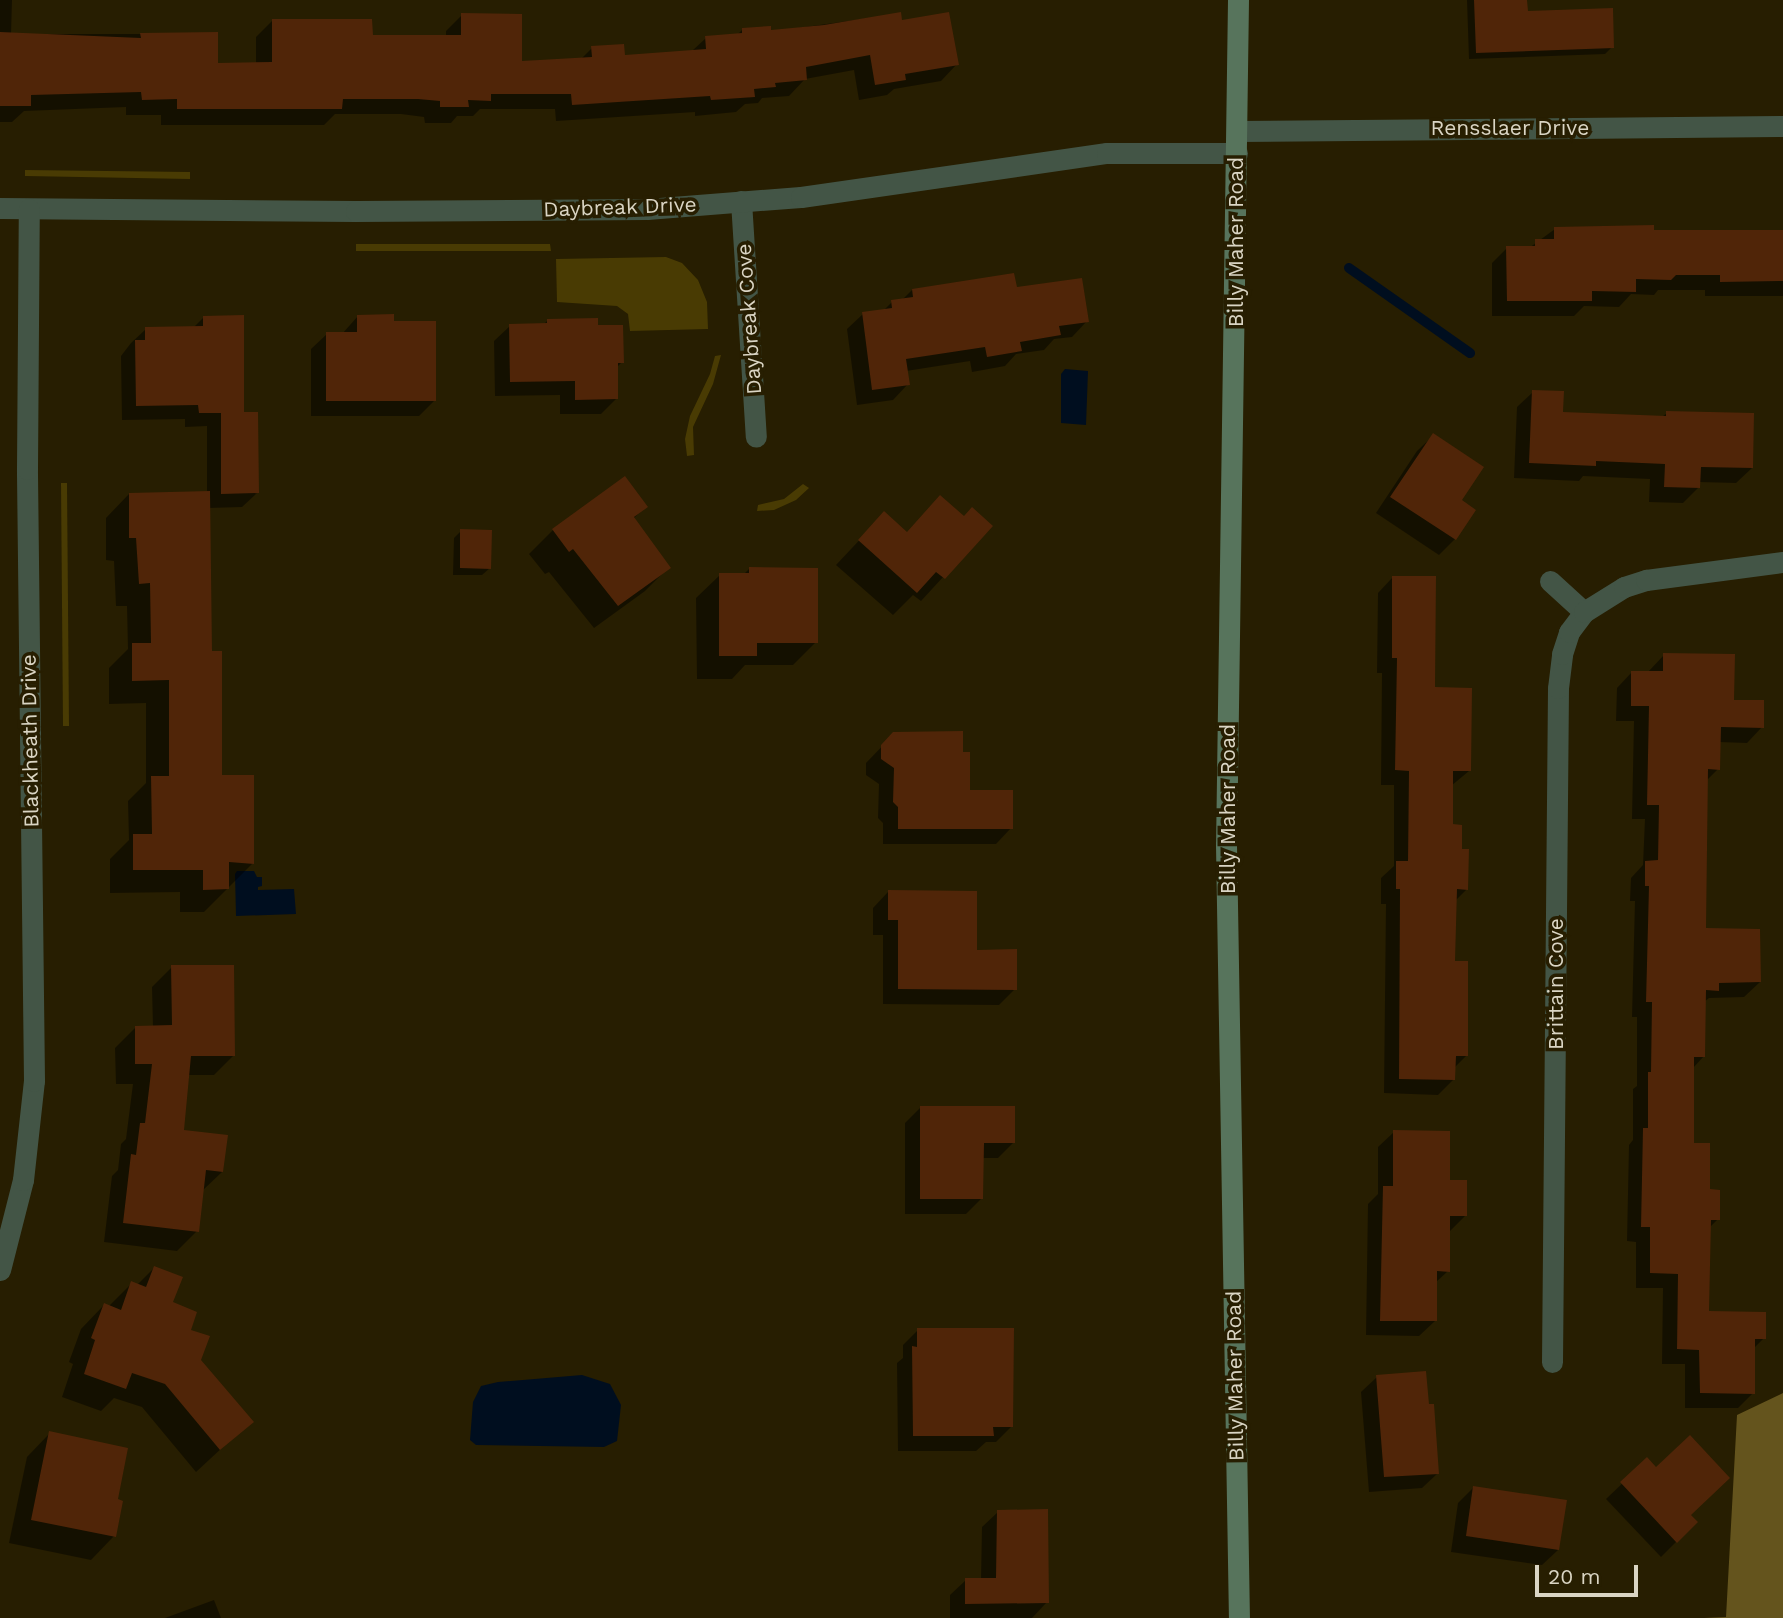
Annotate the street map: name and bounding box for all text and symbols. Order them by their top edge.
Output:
street label: Rensslaer Drive [1430,115,1590,141]
street label: Billy Maher Road [1223,156,1249,328]
street label: Daybreak Drive [543,192,697,222]
street label: Daybreak Cove [731,242,767,396]
street label: Blackheath Drive [16,654,44,828]
street label: Billy Maher Road [1215,723,1241,895]
street label: Brittain Cove [1543,918,1569,1050]
street label: Billy Maher Road [1221,1290,1249,1462]
scale bar [1538,1552,1641,1596]
text: 20 m [1548,1564,1600,1589]

